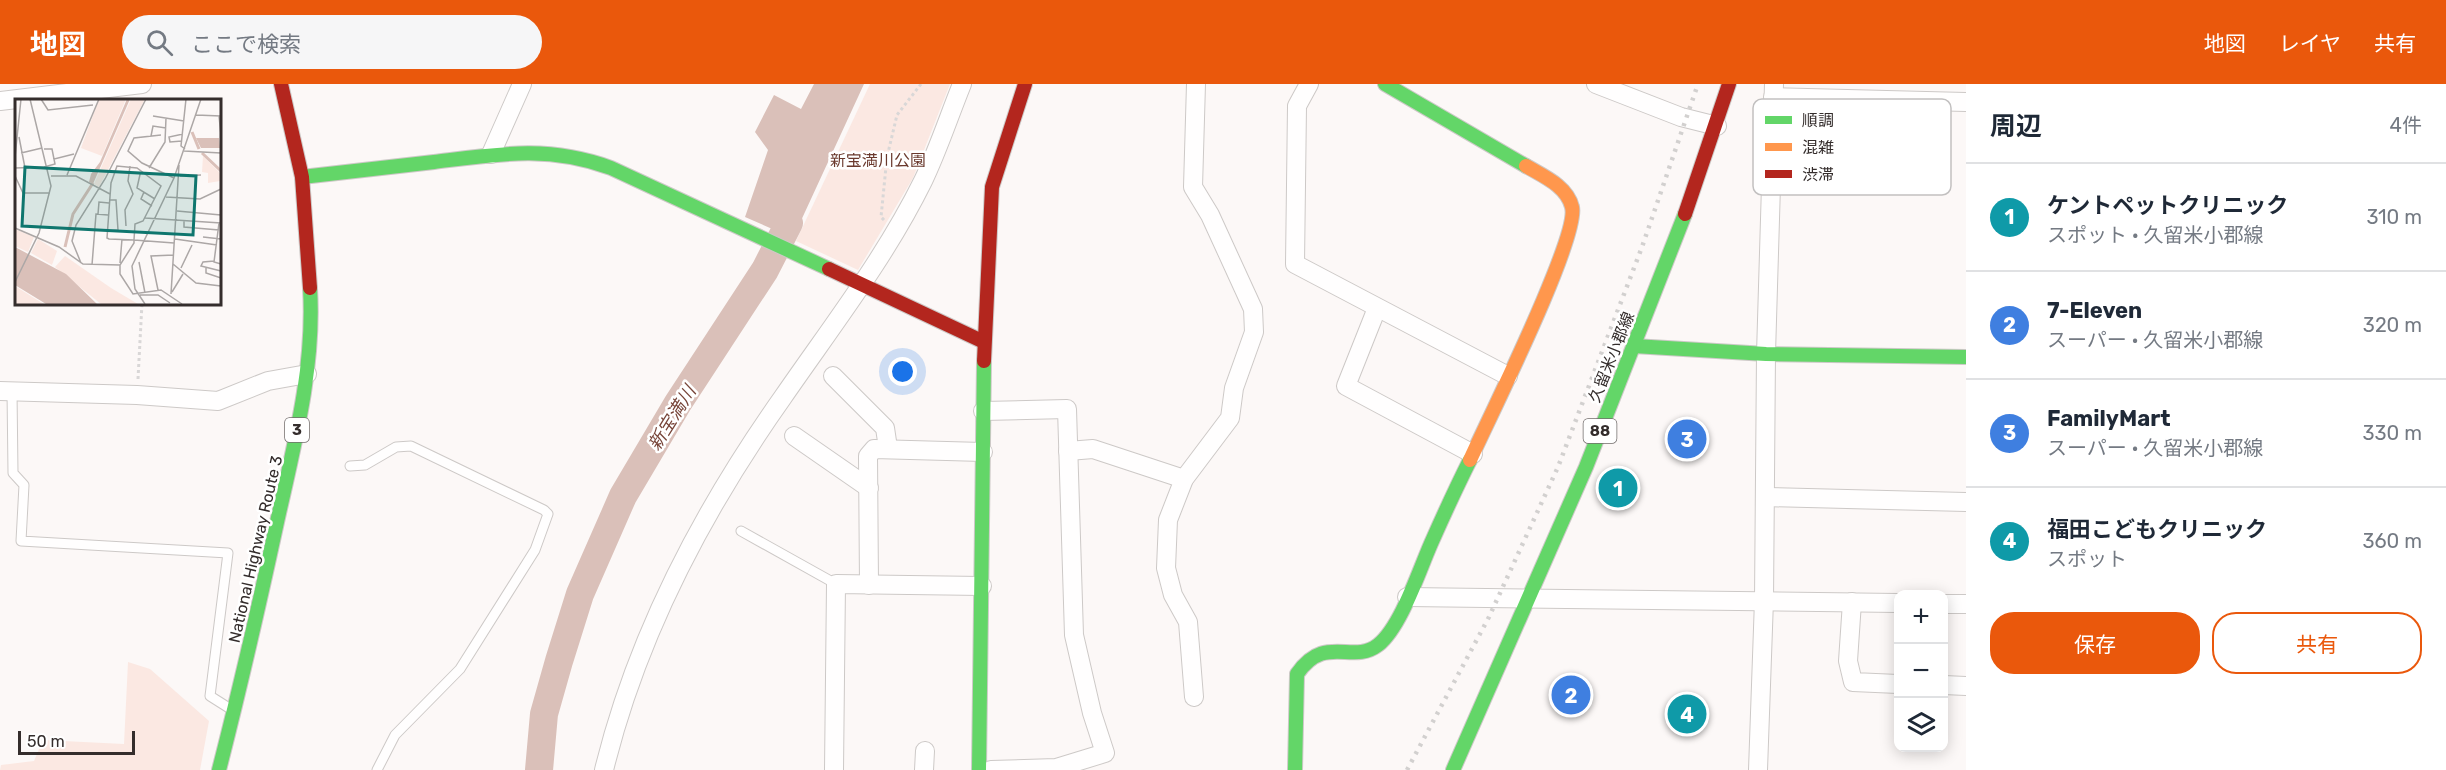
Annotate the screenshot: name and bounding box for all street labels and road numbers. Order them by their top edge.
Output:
street label: 久留米小郡線 [1585,309,1638,405]
road number: 3 [285,418,309,442]
road number: 88 [1584,419,1616,443]
street label: National Highway Route 3 [225,454,286,645]

